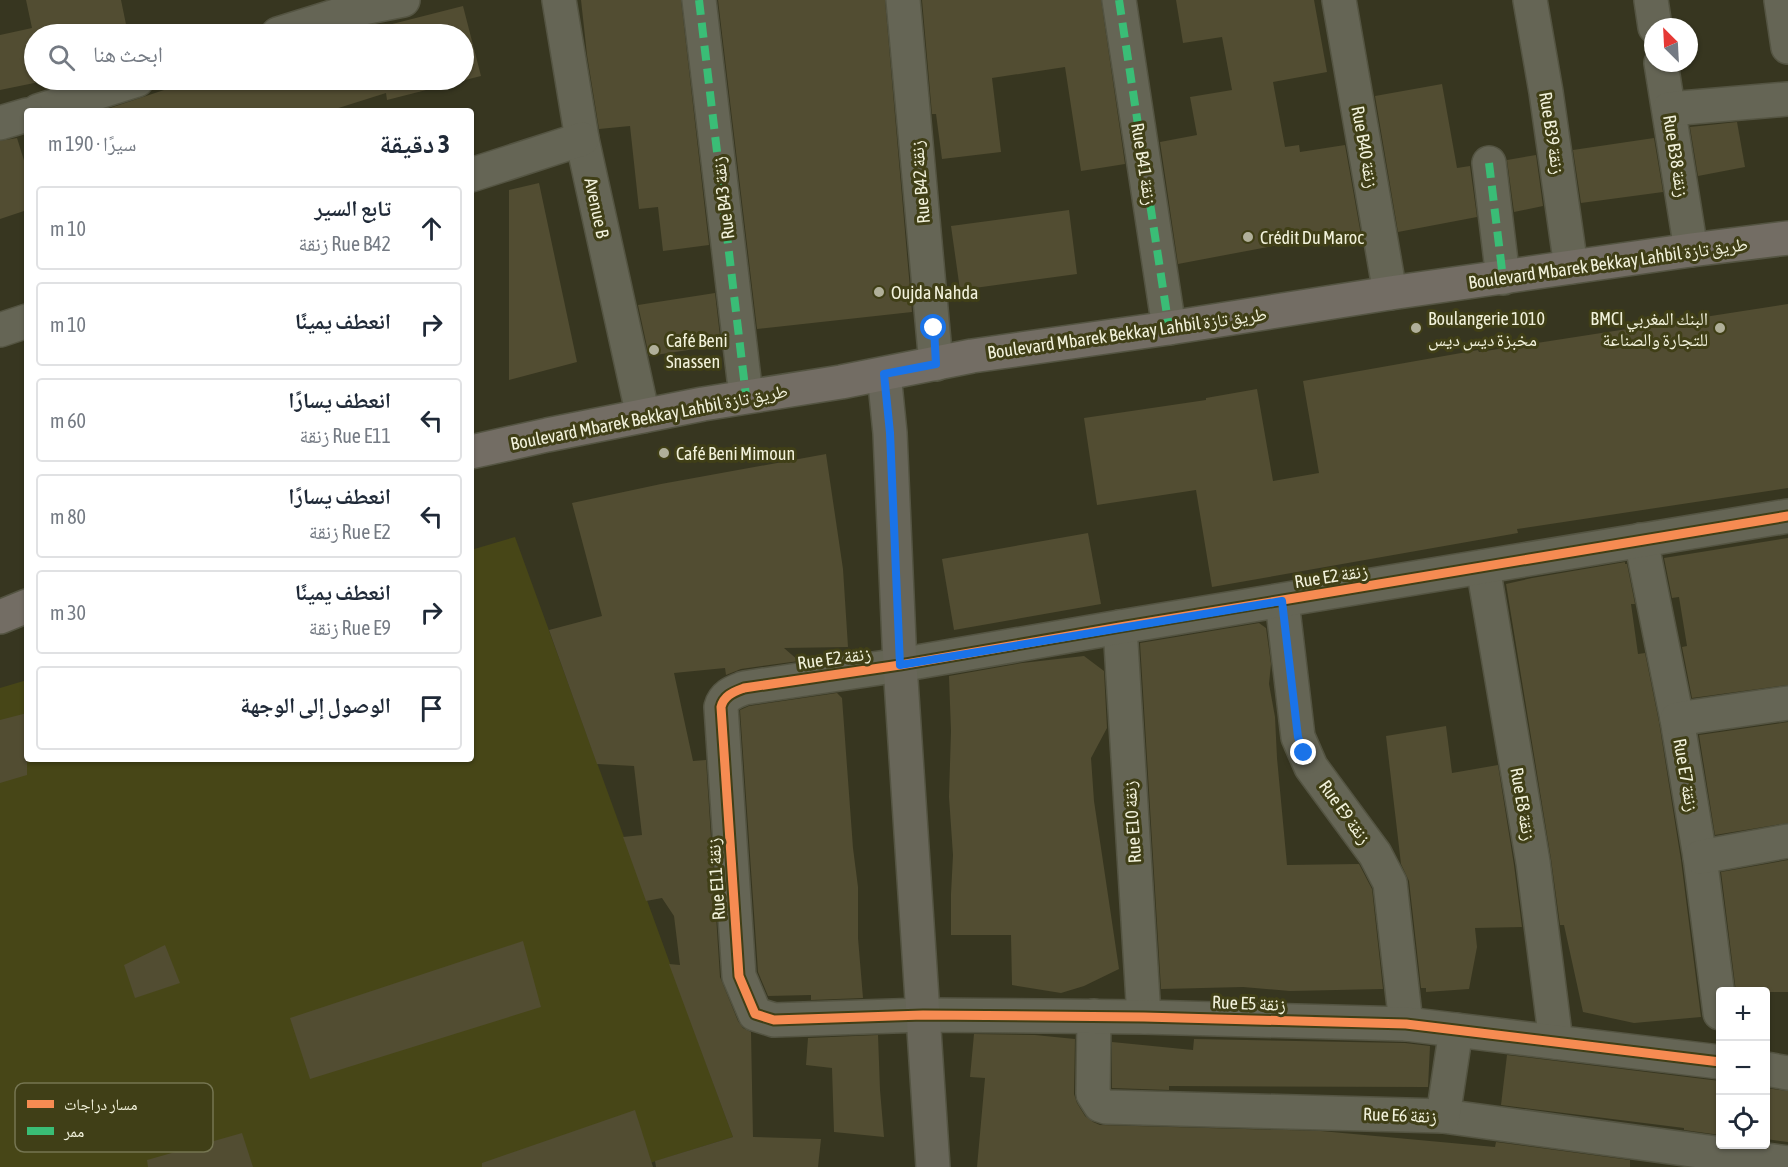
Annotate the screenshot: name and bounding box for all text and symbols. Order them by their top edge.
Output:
north arrow [1644,18,1698,72]
search box [24,24,474,90]
icon: search [45,41,78,74]
text: ابحث هنا [93,41,163,67]
street label: Rue B39 زنقة [1535,90,1569,176]
street label: Rue B40 زنقة [1347,104,1383,190]
street label: Rue B38 زنقة [1659,113,1693,199]
street label: Rue B41 زنقة [1127,121,1161,207]
text: 3 دقيقة [380,129,450,159]
text: سيرًا · 190 m [48,132,136,155]
street label: Rue B42 زنقة [906,140,934,224]
street label: Rue B43 زنقة [707,155,738,241]
street label: Avenue B [580,176,614,240]
text: تابع السير [315,195,391,221]
icon: ahead [415,212,448,245]
text: 10 m [50,217,86,240]
place label: Crédit Du Maroc [1260,227,1364,248]
marker: Crédit Du Maroc [1241,230,1255,244]
text: Rue B42 زنقة [298,232,391,255]
street label: Boulevard Mbarek Bekkay Lahbil طريق تازة [1467,233,1749,294]
place label: Oujda Nahda [891,282,978,303]
marker: Oujda Nahda [872,285,886,299]
street label: Boulevard Mbarek Bekkay Lahbil طريق تازة [986,303,1268,364]
text: انعطف يمينًا [295,308,391,334]
icon: right [415,308,448,341]
place label: Boulangerie 1010 مخبزة ديس ديس [1428,308,1545,351]
place label: BMCI البنك المغربي للتجارة والصناعة [1590,308,1708,350]
text: 10 m [50,313,86,336]
route start [920,314,946,340]
marker: Boulangerie 1010 مخبزة ديس ديس [1409,321,1423,335]
marker: BMCI البنك المغربي للتجارة والصناعة [1713,321,1727,335]
place label: Café Beni Snassen [666,330,728,372]
marker: Café Beni Snassen [647,343,661,357]
street label: Boulevard Mbarek Bekkay Lahbil طريق تازة [509,380,790,455]
text: انعطف يسارًا [288,387,391,413]
icon: left [415,404,448,437]
text: 60 m [50,409,86,432]
text: Rue E11 زنقة [299,424,391,447]
place label: Café Beni Mimoun [676,443,795,464]
marker: Café Beni Mimoun [657,446,671,460]
text: انعطف يسارًا [288,483,391,509]
icon: left [415,500,448,533]
text: 80 m [50,505,86,528]
text: Rue E2 زنقة [309,520,391,543]
street label: Rue E2 زنقة [1293,560,1369,592]
text: انعطف يمينًا [295,579,391,605]
icon: right [415,596,448,629]
text: 30 m [50,601,86,624]
text: Rue E9 زنقة [309,616,391,639]
street label: Rue E2 زنقة [796,642,872,674]
text: الوصول إلى الوجهة [240,692,391,718]
icon: arrive [415,692,448,725]
street label: Rue E7 زنقة [1669,737,1703,813]
route end [1290,739,1316,765]
street label: Rue E8 زنقة [1506,766,1540,842]
street label: Rue E9 زنقة [1315,776,1375,848]
street label: Rue E10 زنقة [1119,780,1145,864]
street label: Rue E11 زنقة [703,837,729,921]
map controls [1716,987,1770,1149]
button: + [1716,987,1770,1041]
street label: Rue E5 زنقة [1212,991,1286,1015]
button: − [1716,1041,1770,1095]
legend [15,1083,213,1152]
text: مسار دراجات [64,1095,138,1114]
button: locate [1716,1095,1770,1149]
street label: Rue E6 زنقة [1363,1103,1437,1127]
text: ممر [63,1122,84,1141]

